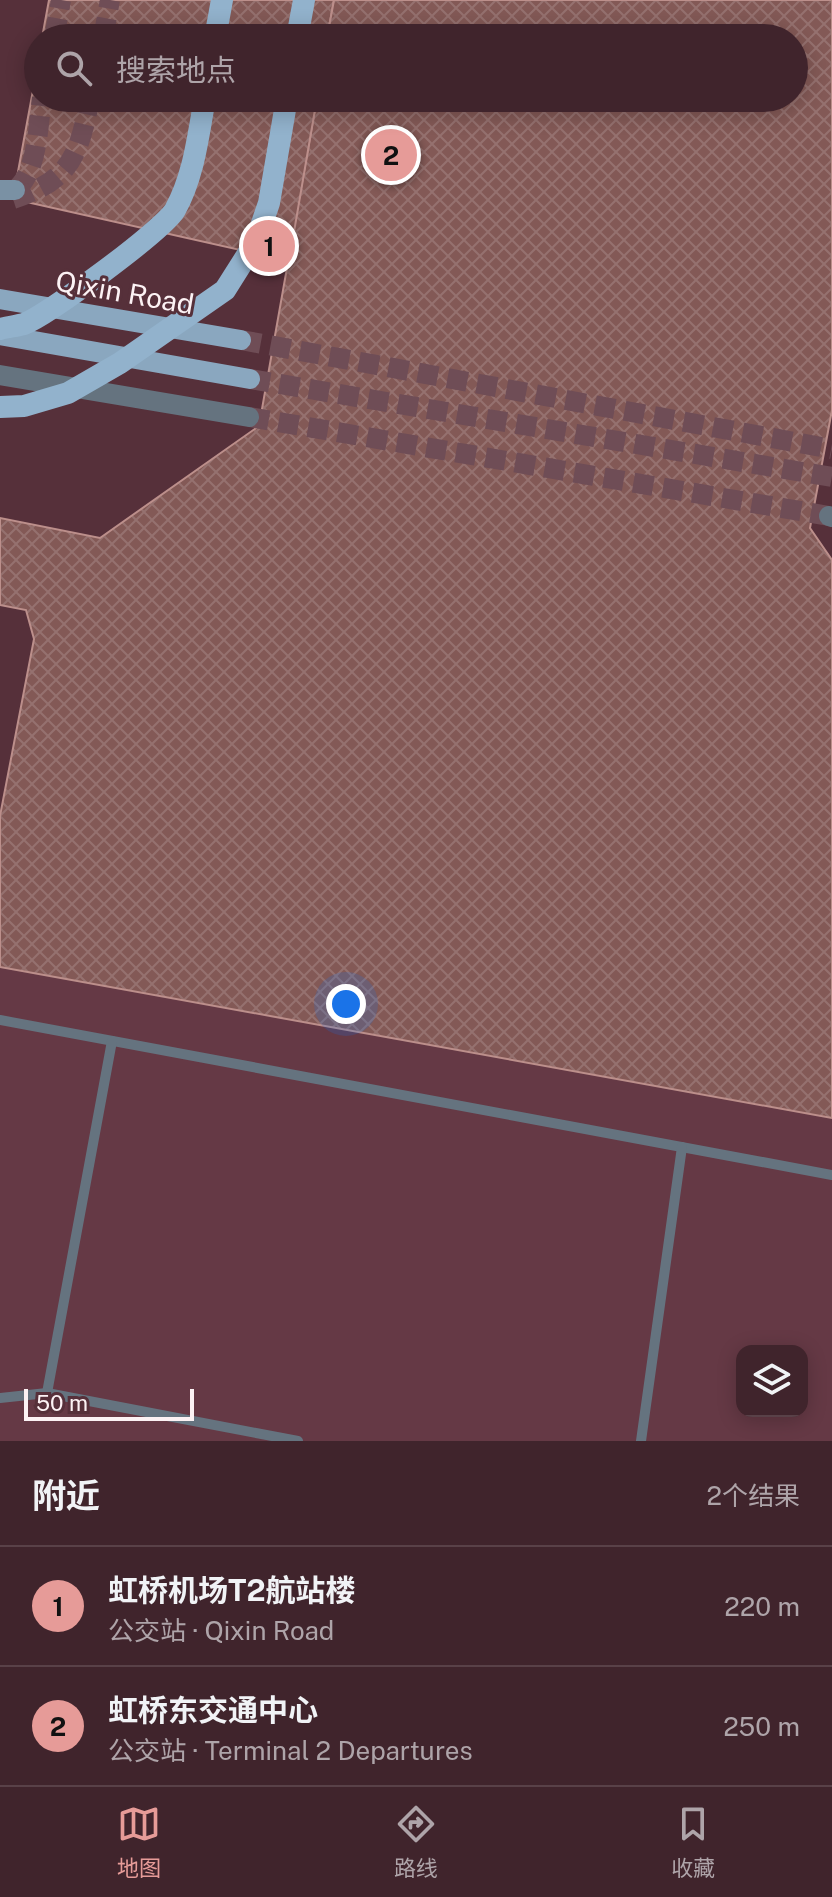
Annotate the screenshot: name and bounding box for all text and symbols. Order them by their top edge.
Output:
search box [24,24,808,112]
icon: search [52,46,96,90]
text: 搜索地点 [116,52,236,88]
pin: 2 [365,125,417,185]
pin: 1 [243,216,295,276]
street label: Qixin Road [53,264,197,320]
your location [326,984,366,1024]
map controls [736,1345,808,1417]
button: layers [736,1345,808,1417]
scale bar [24,1385,194,1421]
text: 50 m [36,1390,88,1416]
text: 附近 [32,1476,100,1516]
text: 2个结果 [707,1480,800,1511]
text: 虹桥机场T2航站楼 [108,1572,356,1608]
text: 1 [52,1591,64,1622]
text: 220 m [724,1591,800,1622]
text: 公交站 · Qixin Road [108,1615,334,1646]
text: 虹桥东交通中心 [108,1692,318,1728]
text: 2 [50,1711,66,1742]
text: 250 m [723,1711,800,1742]
text: 公交站 · Terminal 2 Departures [108,1735,473,1766]
tab: 地图 [117,1802,161,1882]
tab: 路线 [394,1802,438,1882]
tab: 收藏 [671,1802,715,1882]

